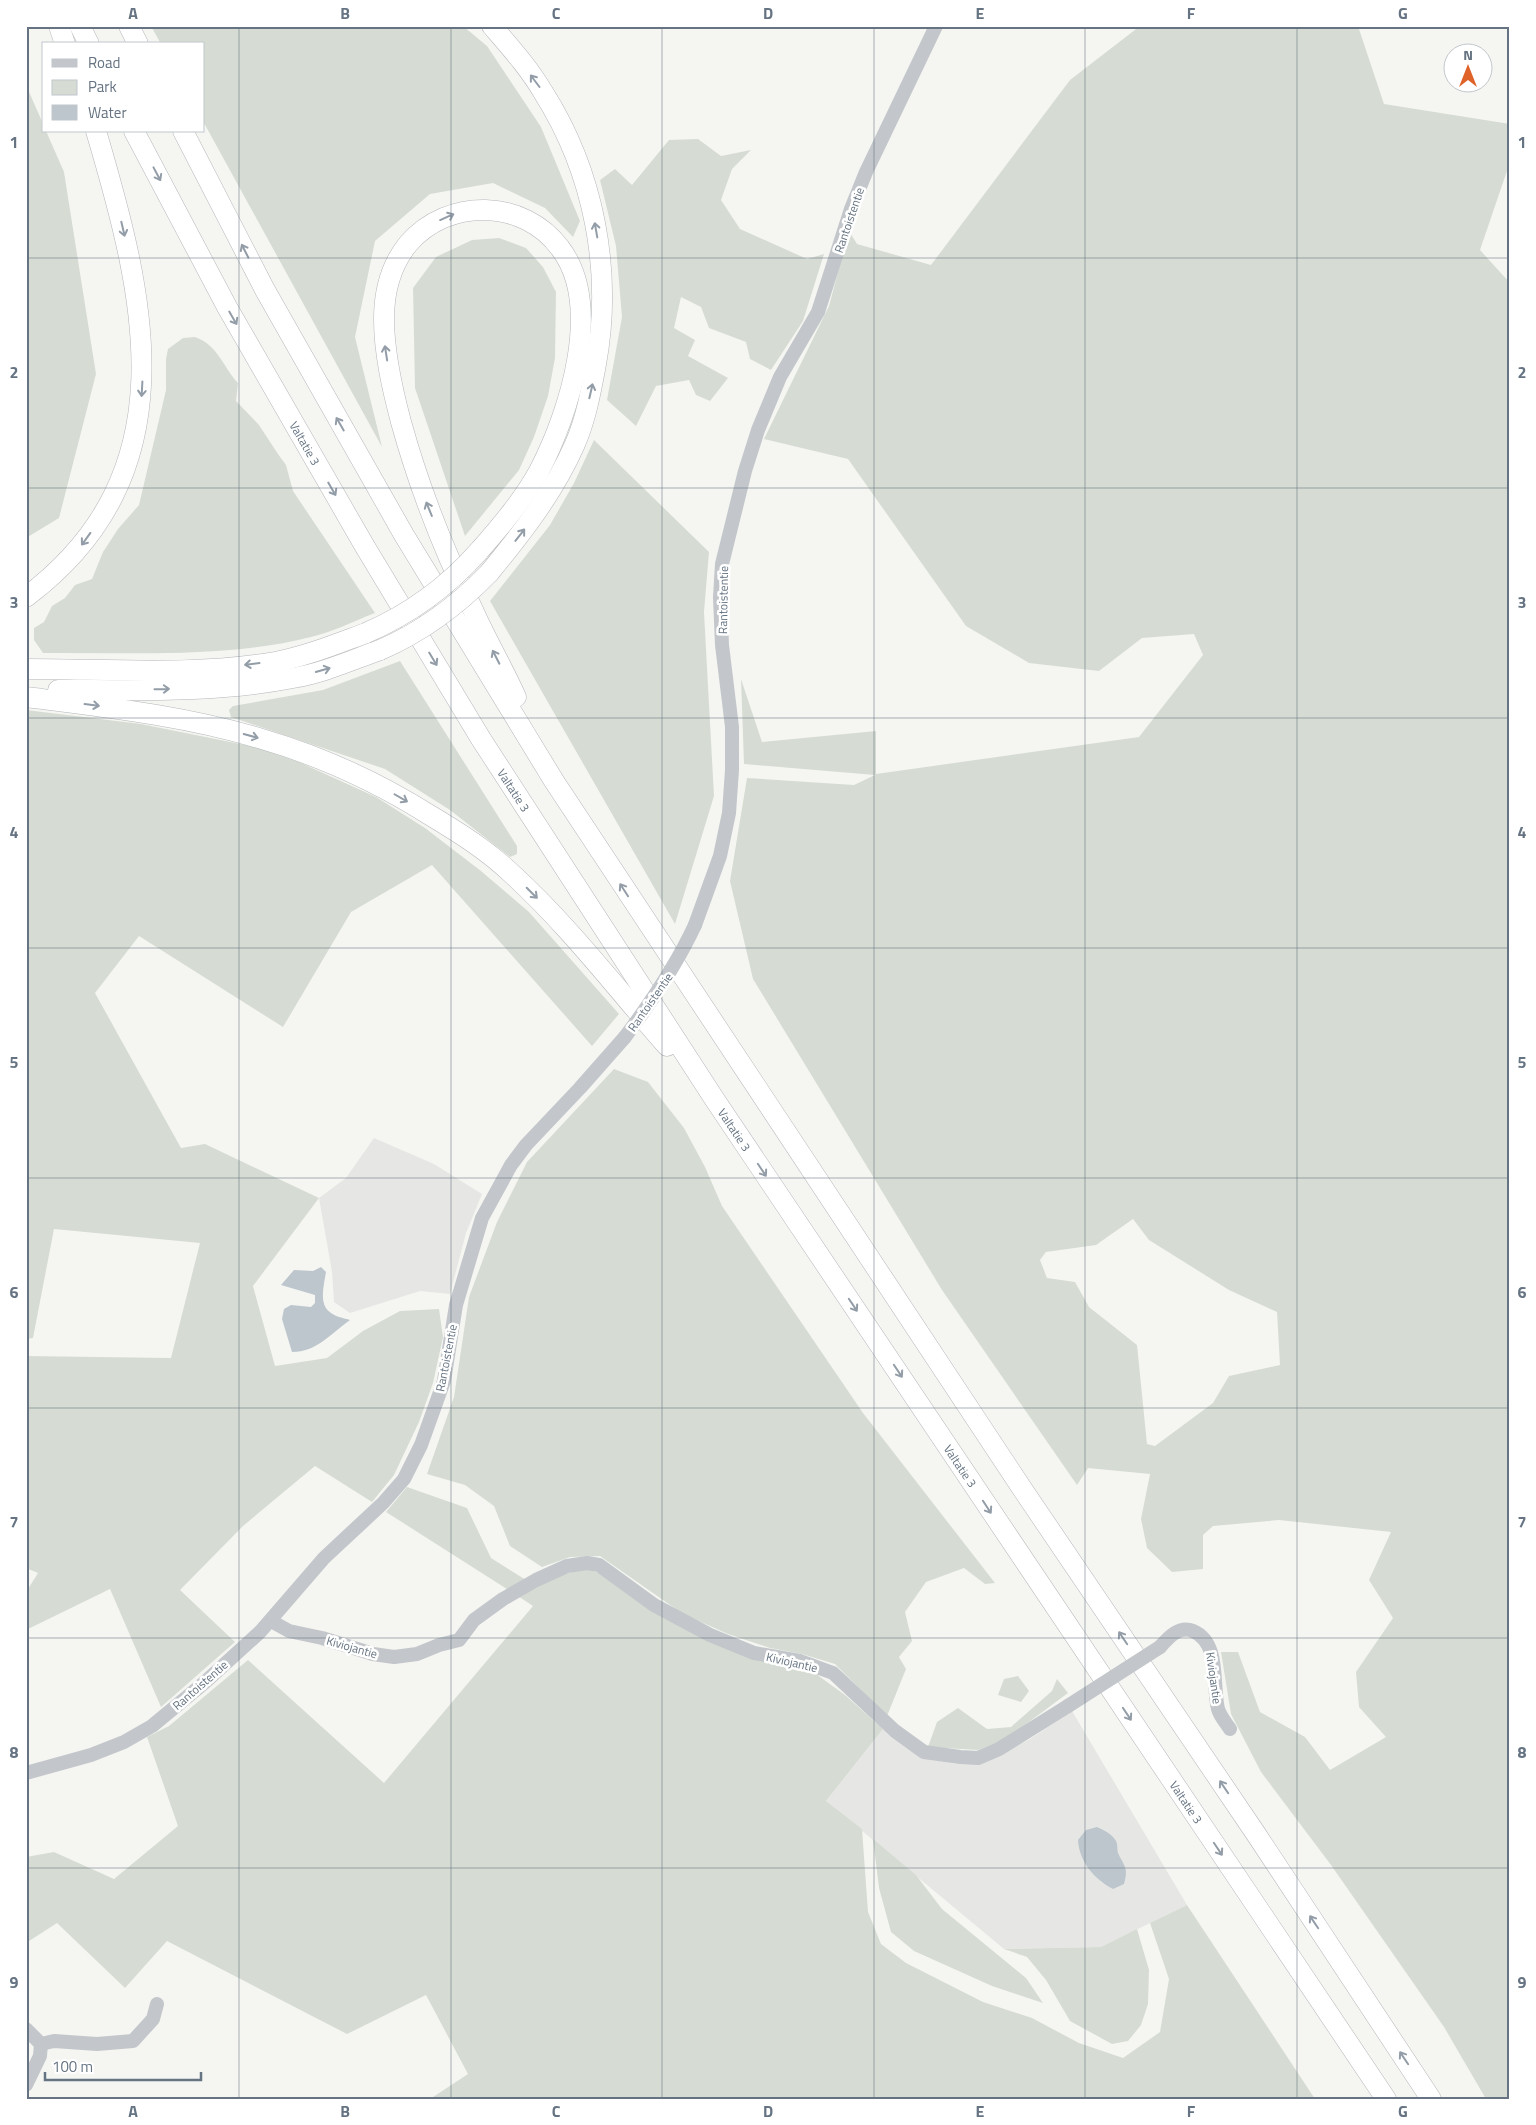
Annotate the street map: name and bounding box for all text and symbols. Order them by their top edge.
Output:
text: A [128,1,138,25]
text: B [340,1,350,25]
text: C [552,1,561,25]
text: D [763,1,773,25]
text: E [976,1,985,25]
text: F [1187,1,1196,25]
text: G [1398,1,1408,25]
legend [42,42,205,132]
north arrow [1444,42,1494,92]
text: N [1463,44,1473,65]
text: Road [88,51,120,74]
text: Park [88,75,117,98]
one-way arrow [530,75,541,88]
text: Water [88,101,127,124]
text: 1 [10,130,18,154]
text: 1 [1518,130,1526,154]
one-way arrow [152,167,162,181]
street label: Rantoistentie [829,185,869,255]
one-way arrow [439,212,454,221]
one-way arrow [119,220,128,236]
one-way arrow [590,222,600,238]
one-way arrow [240,244,249,259]
one-way arrow [228,310,238,324]
one-way arrow [381,345,391,361]
text: 2 [10,360,18,384]
text: 2 [1518,360,1526,384]
one-way arrow [137,381,146,397]
one-way arrow [587,383,596,399]
street label: Valtatie 3 [285,417,326,469]
one-way arrow [335,417,345,431]
one-way arrow [327,481,337,495]
one-way arrow [424,502,433,517]
one-way arrow [514,529,525,542]
one-way arrow [81,532,91,546]
street label: Rantoistentie [713,566,733,634]
text: 3 [10,590,18,614]
text: 3 [1518,590,1526,614]
one-way arrow [491,650,501,665]
one-way arrow [428,651,438,665]
one-way arrow [245,660,261,670]
one-way arrow [315,664,331,674]
one-way arrow [154,685,170,694]
one-way arrow [84,701,100,711]
one-way arrow [243,732,259,741]
street label: Valtatie 3 [493,765,535,815]
one-way arrow [394,793,409,803]
text: 4 [10,820,19,844]
text: 4 [1518,820,1527,844]
one-way arrow [619,883,629,897]
one-way arrow [526,887,538,900]
street label: Rantoistentie [623,969,677,1035]
text: 5 [10,1050,19,1074]
text: 5 [1518,1050,1527,1074]
street label: Valtatie 3 [714,1104,756,1155]
one-way arrow [757,1163,767,1177]
text: 6 [10,1280,19,1304]
text: 6 [1518,1280,1527,1304]
one-way arrow [848,1297,858,1311]
street label: Rantoistentie [430,1323,462,1393]
one-way arrow [893,1364,903,1378]
street label: Valtatie 3 [939,1441,982,1491]
one-way arrow [982,1499,992,1513]
text: 7 [10,1510,18,1534]
text: 7 [1518,1510,1526,1534]
street label: Kiviojantie [324,1631,380,1663]
one-way arrow [1118,1631,1128,1645]
street label: Kiviojantie [764,1647,820,1677]
street label: Kiviojantie [1201,1651,1227,1705]
street label: Rantoistentie [168,1655,232,1715]
one-way arrow [1122,1707,1132,1721]
text: 8 [10,1740,19,1764]
text: 8 [1518,1740,1527,1764]
street label: Valtatie 3 [1165,1777,1208,1827]
one-way arrow [1219,1780,1229,1794]
one-way arrow [1213,1841,1223,1855]
one-way arrow [1309,1916,1319,1930]
text: 9 [10,1970,19,1994]
text: 9 [1518,1970,1527,1994]
scale bar [45,2050,201,2082]
one-way arrow [1399,2051,1409,2065]
text: 100 m [52,2055,93,2078]
text: A [128,2099,138,2123]
text: B [340,2099,350,2123]
text: C [552,2099,561,2123]
text: D [763,2099,773,2123]
text: E [976,2099,985,2123]
text: F [1187,2099,1196,2123]
text: G [1398,2099,1408,2123]

